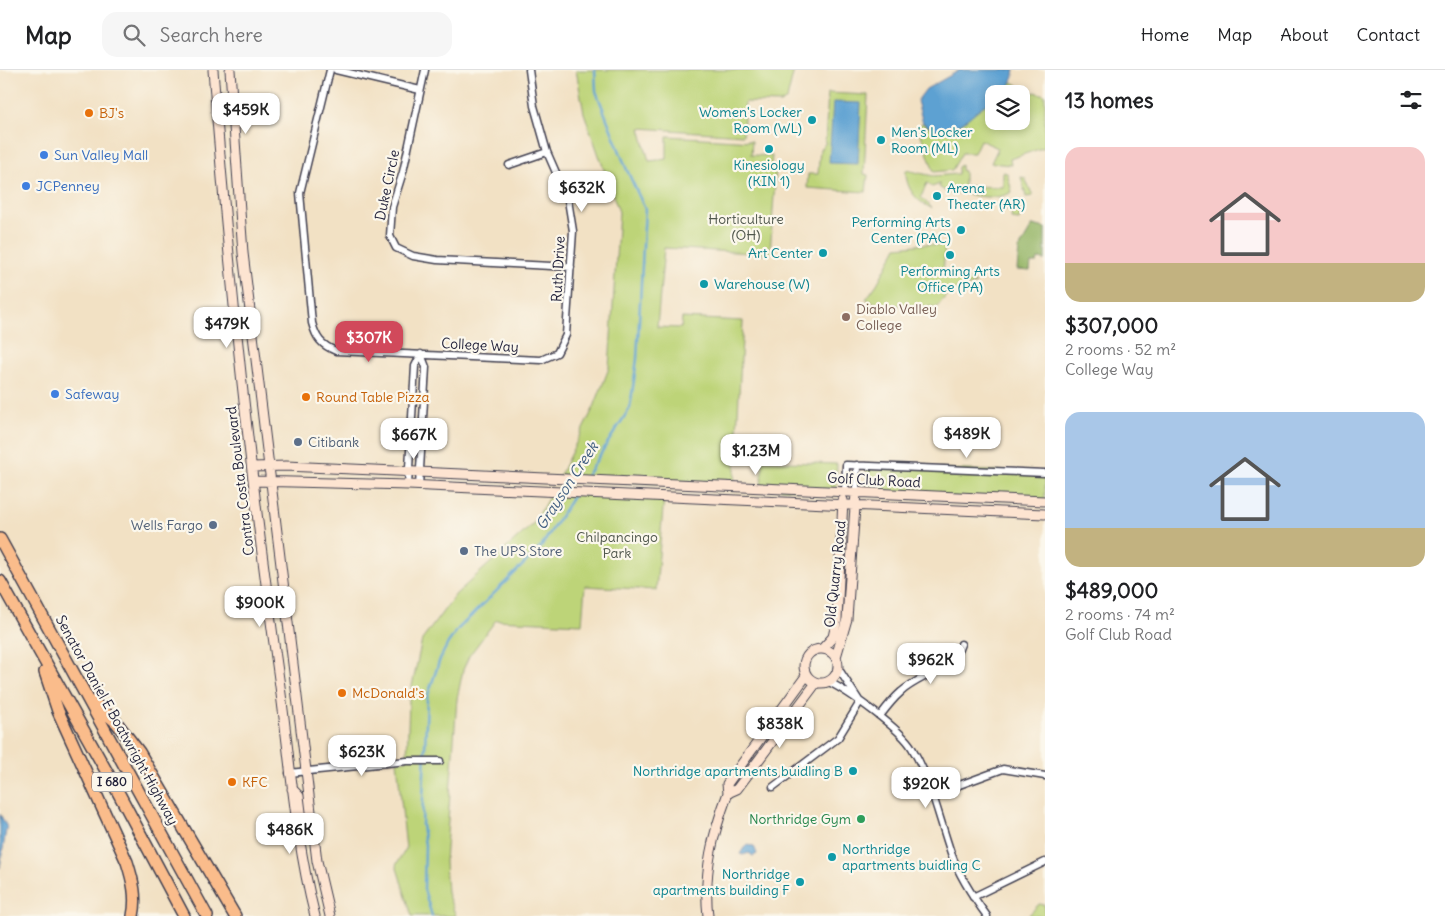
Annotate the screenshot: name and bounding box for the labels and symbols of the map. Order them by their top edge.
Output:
pin: $459K [211,92,281,135]
place label: Women's Locker Room (WL) [699,103,802,137]
place label: BJ's [99,104,124,122]
marker: BJ's [83,107,95,119]
marker: Women's Locker Room (WL) [806,114,818,126]
place label: Men's Locker Room (ML) [891,123,973,157]
marker: Men's Locker Room (ML) [875,134,887,146]
marker: Kinesiology (KIN 1) [763,143,775,155]
place label: Sun Valley Mall [54,146,148,164]
street label: Duke Circle [371,148,403,222]
marker: Sun Valley Mall [38,149,50,161]
place label: Kinesiology (KIN 1) [733,156,805,190]
pin: $632K [547,170,617,213]
place label: JCPenney [36,177,100,195]
place label: Arena Theater (AR) [947,179,1025,213]
marker: JCPenney [20,180,32,192]
marker: Arena Theater (AR) [931,190,943,202]
park label: Horticulture (OH) [708,210,784,244]
place label: Performing Arts Center (PAC) [851,213,951,247]
marker: Performing Arts Center (PAC) [955,224,967,236]
street label: Ruth Drive [547,235,569,303]
place label: Art Center [748,244,813,262]
marker: Art Center [817,247,829,259]
marker: Performing Arts Office (PA) [944,249,956,261]
place label: Performing Arts Office (PA) [900,262,1000,296]
place label: Warehouse (W) [714,275,810,293]
marker: Warehouse (W) [698,278,710,290]
place label: Diablo Valley College [856,300,937,334]
pin: $479K [192,306,262,349]
marker: Diablo Valley College [840,311,852,323]
pin: $307K [334,320,404,363]
street label: College Way [441,334,519,356]
place label: Safeway [65,385,119,403]
marker: Safeway [49,388,61,400]
place label: Round Table Pizza [316,388,429,406]
marker: Round Table Pizza [300,391,312,403]
street label: Contra Costa Boulevard [222,405,258,557]
pin: $489K [932,416,1002,459]
pin: $667K [379,418,449,460]
place label: Citibank [308,433,359,451]
pin: $1.23M [715,434,797,476]
marker: Citibank [292,436,304,448]
water label: Grayson Creek [531,437,603,533]
street label: Golf Club Road [827,469,921,491]
place label: Wells Fargo [131,516,203,534]
marker: Wells Fargo [207,519,219,531]
street label: Old Quarry Road [820,519,850,629]
park label: Chilpancingo Park [576,528,658,562]
place label: The UPS Store [474,542,562,560]
marker: The UPS Store [458,545,470,557]
pin: $900K [225,586,295,628]
street label: Senator Daniel E Boatwright Highway [52,612,182,828]
pin: $962K [896,642,966,685]
place label: McDonald's [352,684,425,702]
marker: McDonald's [336,687,348,699]
pin: $838K [745,706,815,749]
pin: $623K [327,734,397,777]
place label: Northridge apartments buidling B [633,762,843,780]
marker: Northridge apartments buidling B [847,765,859,777]
pin: $920K [891,766,961,809]
road number: I 680 [92,772,132,792]
place label: KFC [242,773,268,791]
marker: KFC [226,776,238,788]
place label: Northridge Gym [749,810,851,828]
pin: $486K [255,812,325,855]
marker: Northridge Gym [855,813,867,825]
place label: Northridge apartments buidling C [842,840,981,874]
marker: Northridge apartments buidling C [826,851,838,863]
place label: Northridge apartments building F [653,865,790,899]
marker: Northridge apartments building F [794,876,806,888]

